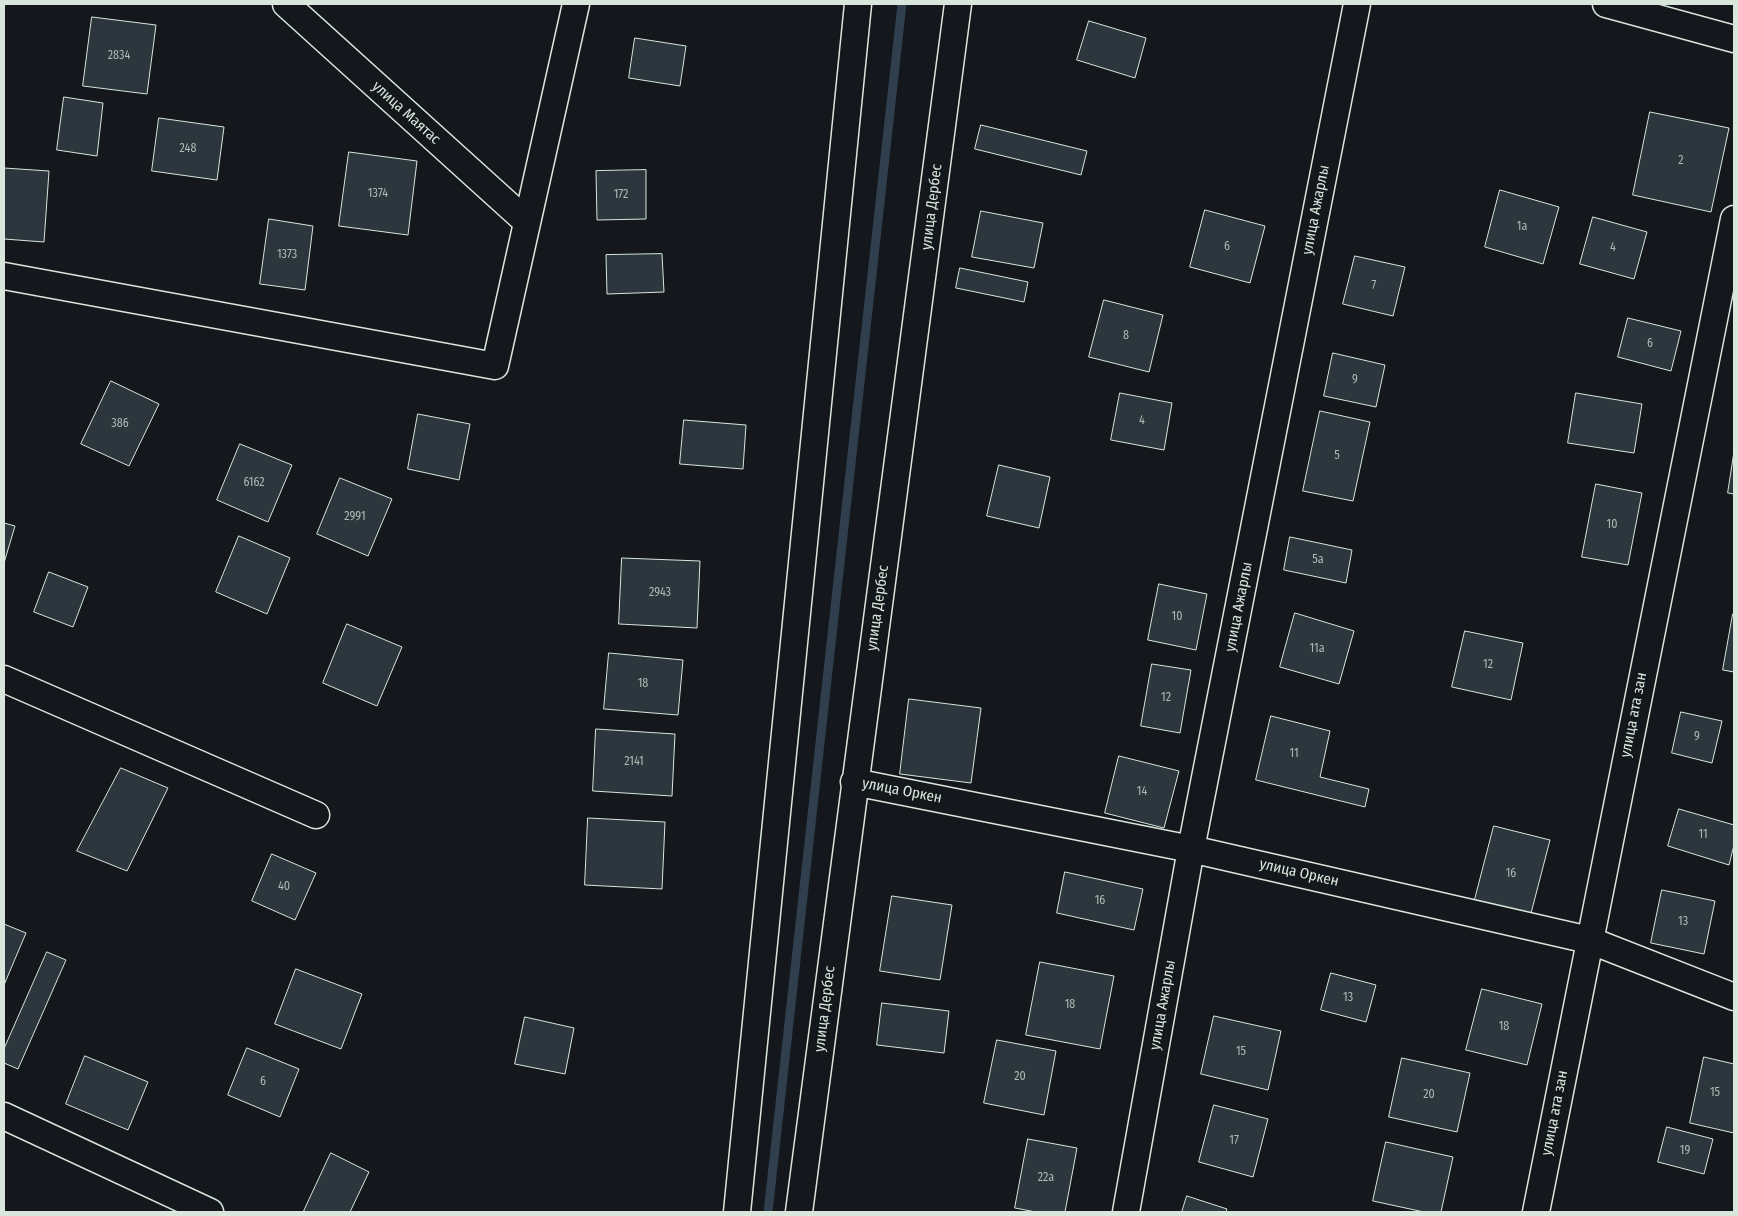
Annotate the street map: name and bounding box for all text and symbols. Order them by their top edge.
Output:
house number: 2834 [108,49,130,63]
street label: улица Маятас [368,78,444,148]
house number: 248 [180,142,196,156]
house number: 2 [1678,154,1684,168]
street label: улица Дербес [918,163,946,251]
street label: улица Ажарлы [1298,164,1334,256]
house number: 1374 [368,187,388,201]
house number: 172 [614,188,628,202]
house number: 1а [1517,220,1527,234]
house number: 6 [1224,240,1230,254]
house number: 4 [1610,241,1616,255]
house number: 1373 [277,248,297,262]
house number: 7 [1372,279,1376,293]
house number: 8 [1123,329,1129,343]
house number: 6 [1647,337,1653,351]
house number: 9 [1352,373,1358,387]
house number: 4 [1139,414,1145,428]
house number: 386 [111,417,129,431]
house number: 5 [1334,449,1340,463]
house number: 6162 [243,476,265,490]
house number: 2991 [344,510,366,524]
house number: 10 [1607,518,1617,532]
house number: 5а [1312,553,1324,567]
street label: улица Ажарлы [1221,561,1257,653]
street label: улица Дербес [863,564,893,652]
house number: 2943 [649,586,671,600]
house number: 10 [1172,610,1182,624]
house number: 11а [1309,642,1325,656]
house number: 12 [1483,658,1493,672]
street label: улица ата зан [1617,671,1651,759]
house number: 18 [638,677,648,691]
house number: 12 [1161,691,1171,705]
house number: 9 [1694,730,1700,744]
house number: 11 [1289,747,1299,761]
house number: 2141 [624,755,644,769]
street label: улица Оркен [861,774,943,808]
house number: 14 [1137,785,1147,799]
house number: 11 [1698,828,1708,842]
street label: улица Оркен [1258,855,1340,891]
house number: 16 [1506,867,1516,881]
house number: 40 [278,880,290,894]
house number: 16 [1095,894,1105,908]
house number: 13 [1678,915,1688,929]
street label: улица Ажарлы [1146,959,1180,1051]
street label: улица Дербес [811,965,839,1053]
house number: 13 [1343,991,1353,1005]
house number: 18 [1065,998,1075,1012]
house number: 18 [1499,1020,1509,1034]
house number: 15 [1236,1045,1246,1059]
street label: улица ата зан [1538,1069,1572,1157]
house number: 20 [1014,1070,1026,1084]
house number: 6 [260,1075,266,1089]
house number: 15 [1710,1086,1720,1100]
house number: 20 [1423,1088,1435,1102]
house number: 17 [1229,1134,1239,1148]
house number: 19 [1680,1144,1690,1158]
house number: 22а [1038,1171,1054,1185]

